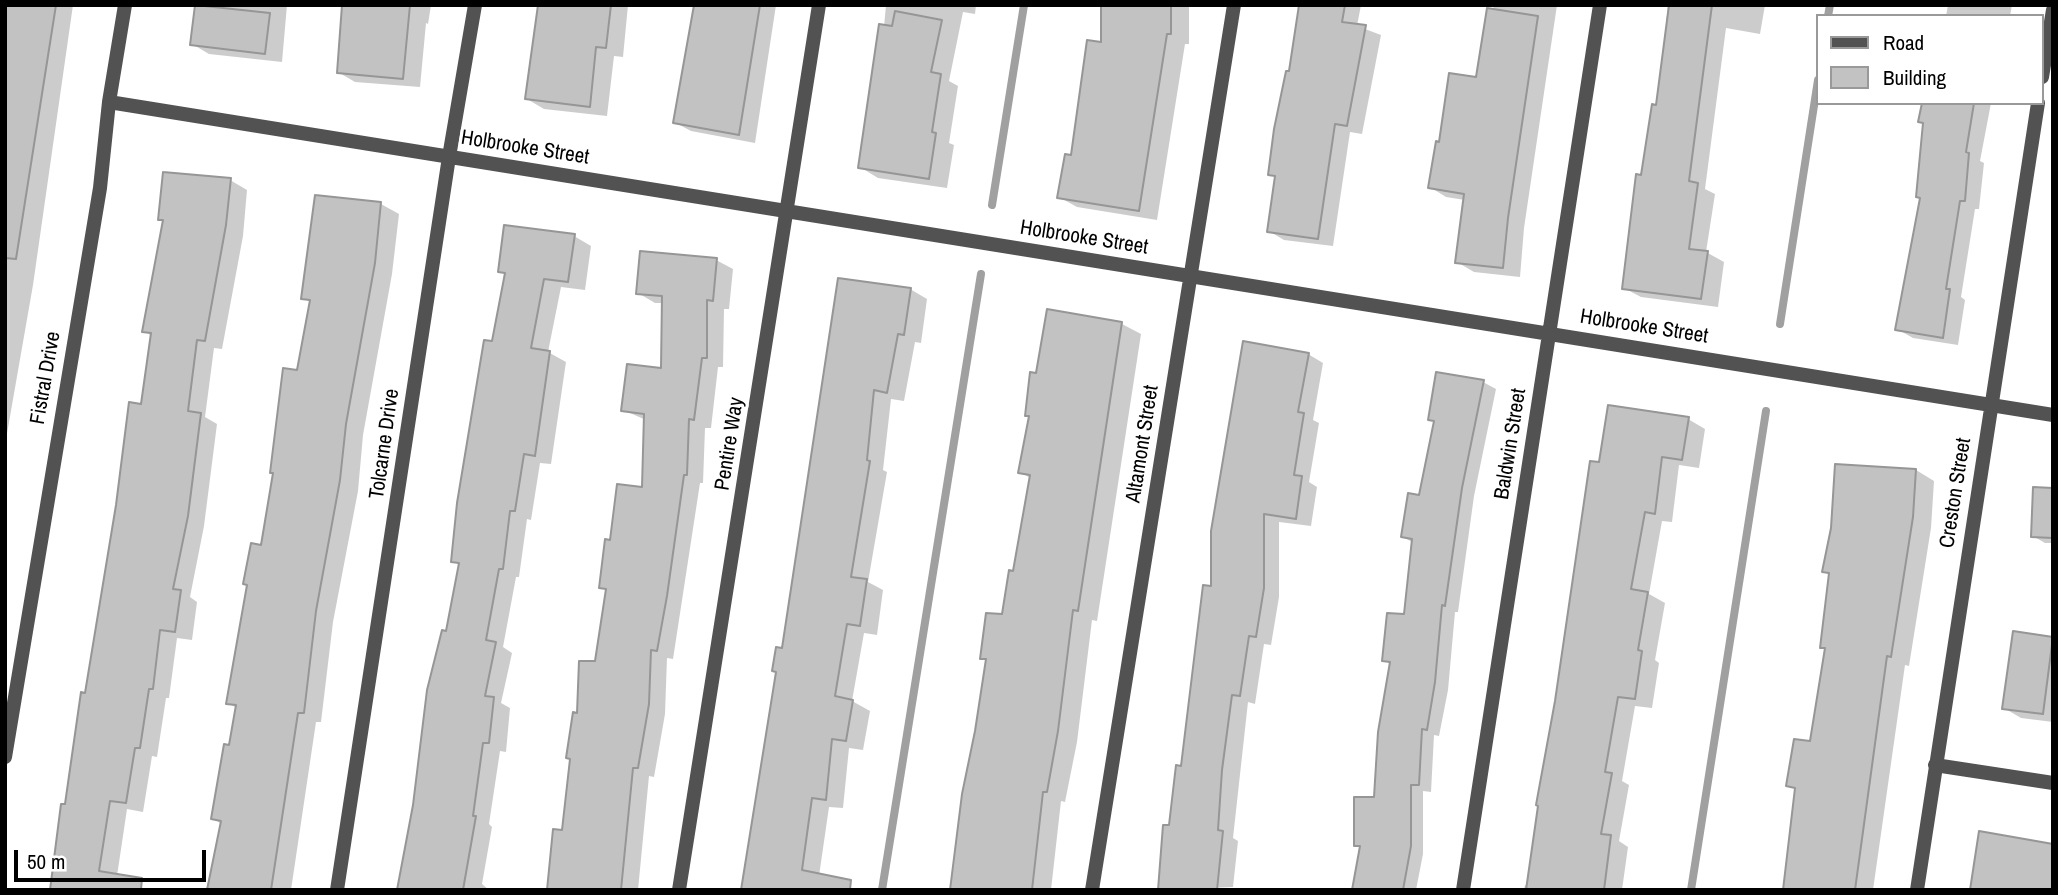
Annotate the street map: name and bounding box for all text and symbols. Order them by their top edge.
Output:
legend [1816,14,2044,105]
text: Road [1883,28,1924,57]
text: Building [1883,63,1946,92]
street label: Holbrooke Street [459,125,591,171]
street label: Holbrooke Street [1018,215,1150,261]
street label: Holbrooke Street [1578,304,1710,350]
street label: Fistral Drive [25,330,67,426]
street label: Altamont Street [1121,383,1165,505]
street label: Tolcarne Drive [365,387,405,501]
street label: Baldwin Street [1490,387,1532,501]
street label: Pentire Way [710,396,750,492]
street label: Creston Street [1935,436,1977,550]
scale bar [18,836,210,880]
text: 50 m [27,847,65,876]

